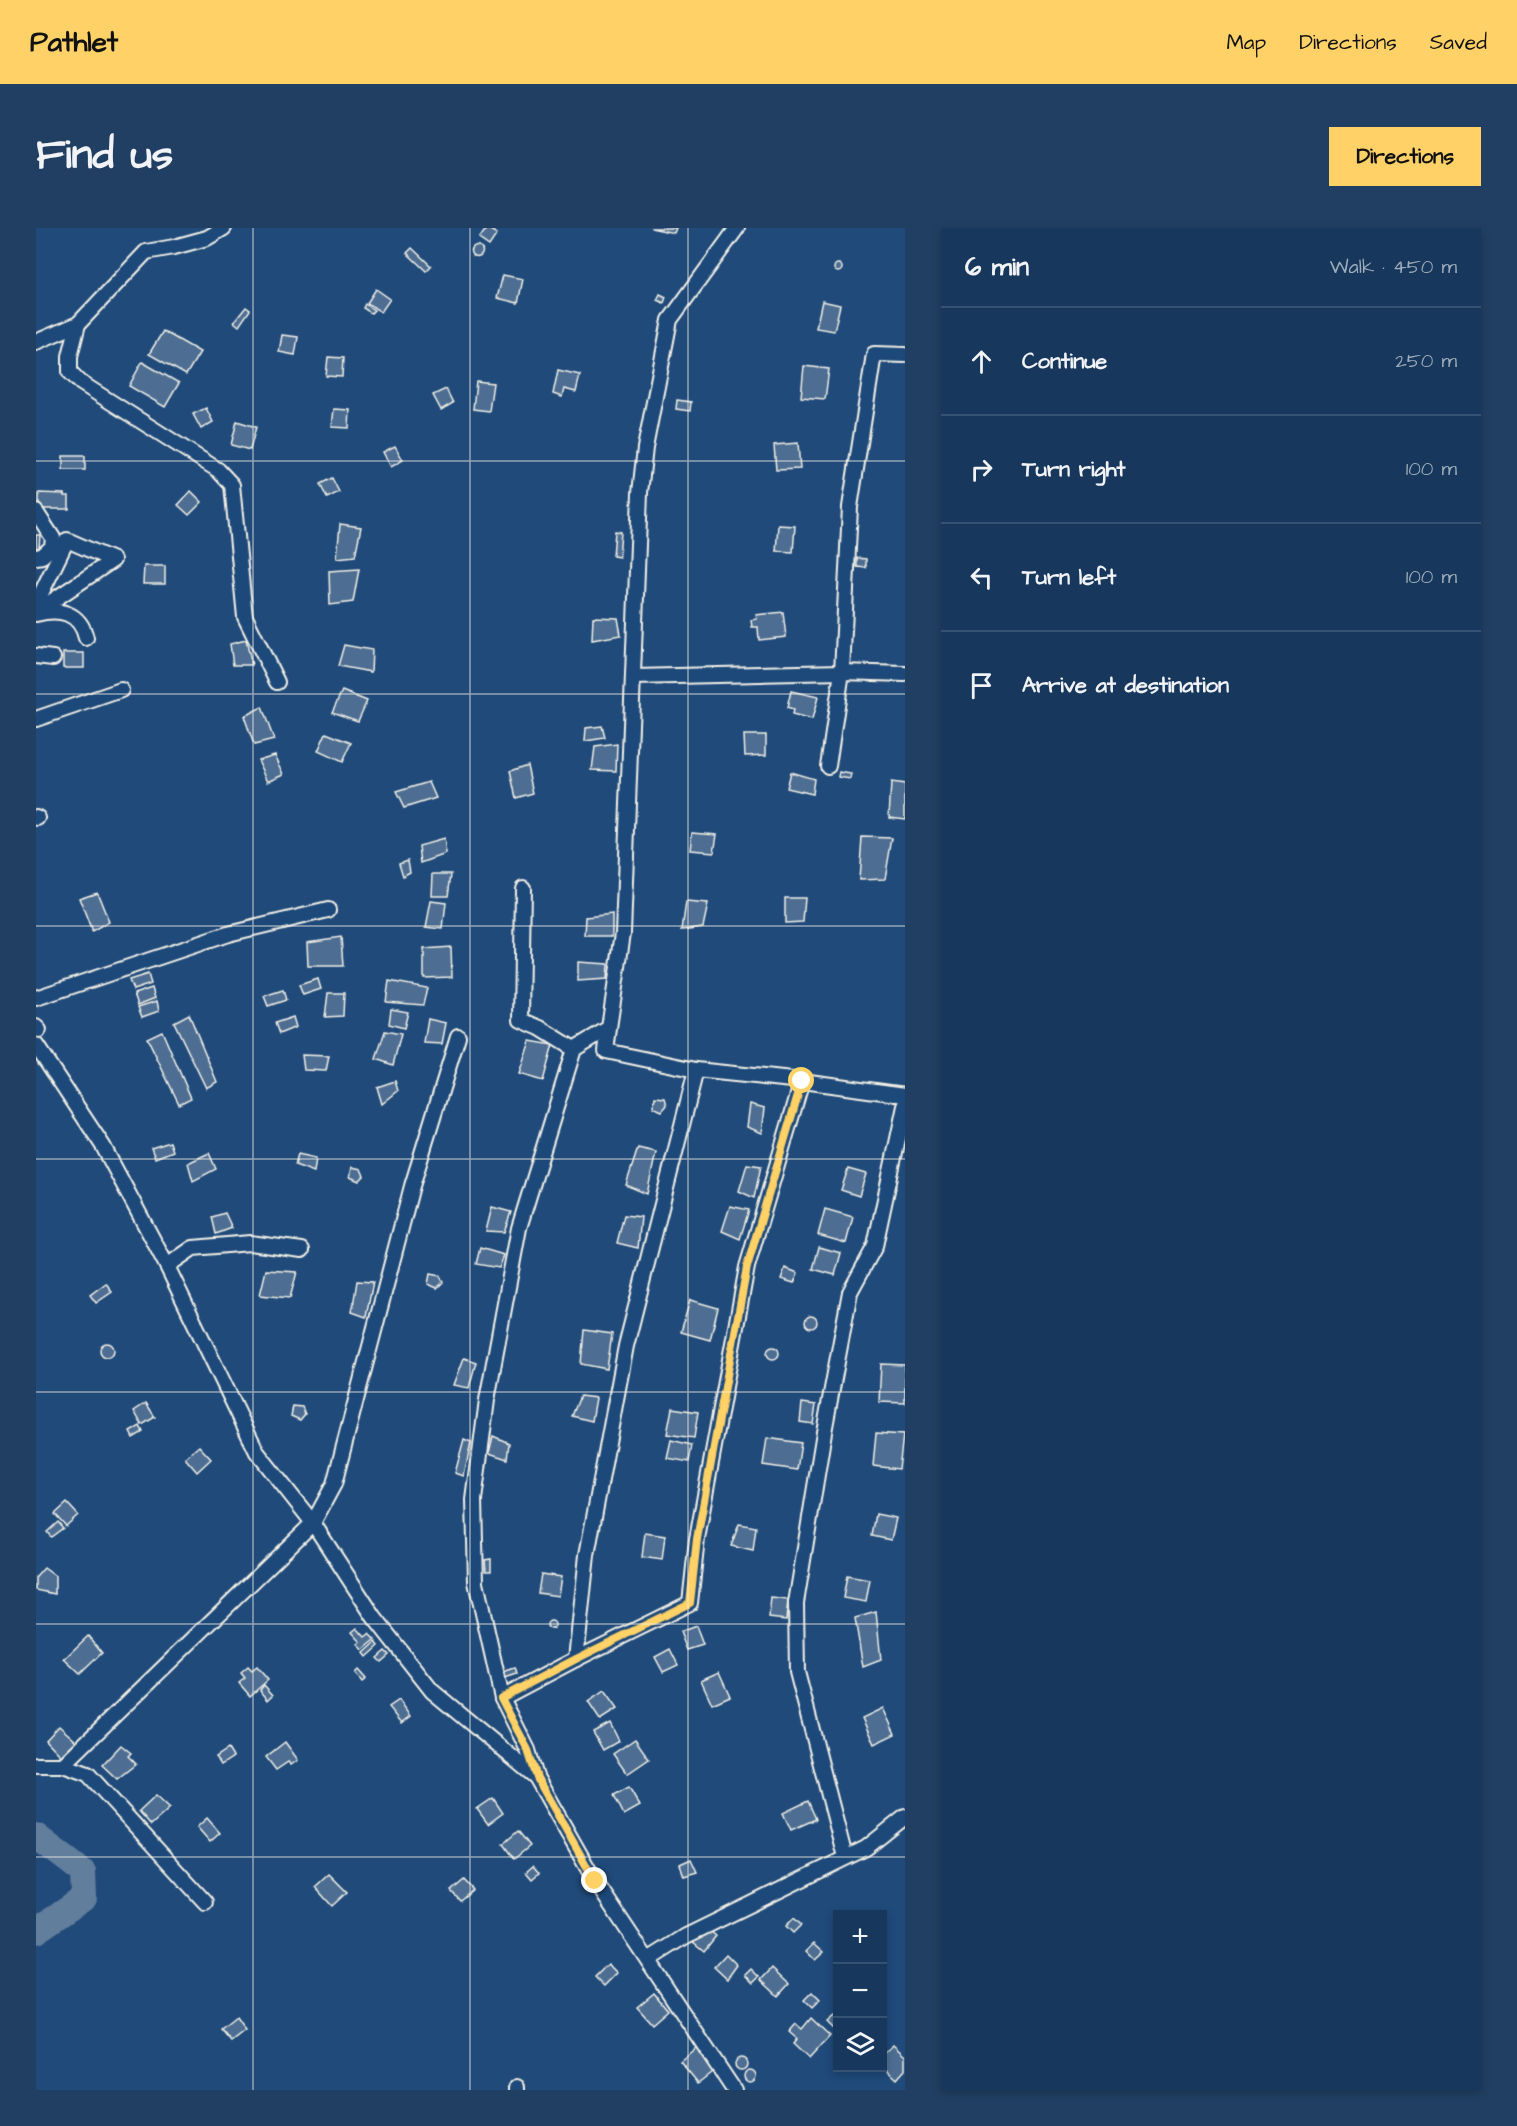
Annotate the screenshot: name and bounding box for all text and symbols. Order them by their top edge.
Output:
text: Pathlet [30,23,118,62]
text: Map [1226,28,1266,57]
text: Directions [1299,28,1397,57]
text: Saved [1430,28,1487,57]
text: Find us [36,127,173,185]
button: Directions [1329,127,1481,186]
text: 6 min [965,249,1029,285]
text: Walk · 450 m [1330,253,1457,281]
icon: ahead [965,345,998,378]
text: Continue [1022,346,1107,377]
text: 250 m [1395,347,1457,375]
icon: right [965,453,998,486]
text: Turn right [1022,454,1125,485]
text: 100 m [1406,455,1457,483]
icon: left [965,561,998,594]
text: Turn left [1022,562,1116,593]
text: 100 m [1406,563,1457,591]
icon: arrive [965,669,998,702]
text: Arrive at destination [1022,670,1229,701]
route start [788,1067,814,1093]
route end [581,1867,607,1893]
map controls [833,1910,887,2072]
button: + [833,1910,887,1964]
button: − [833,1964,887,2018]
button: layers [833,2018,887,2072]

